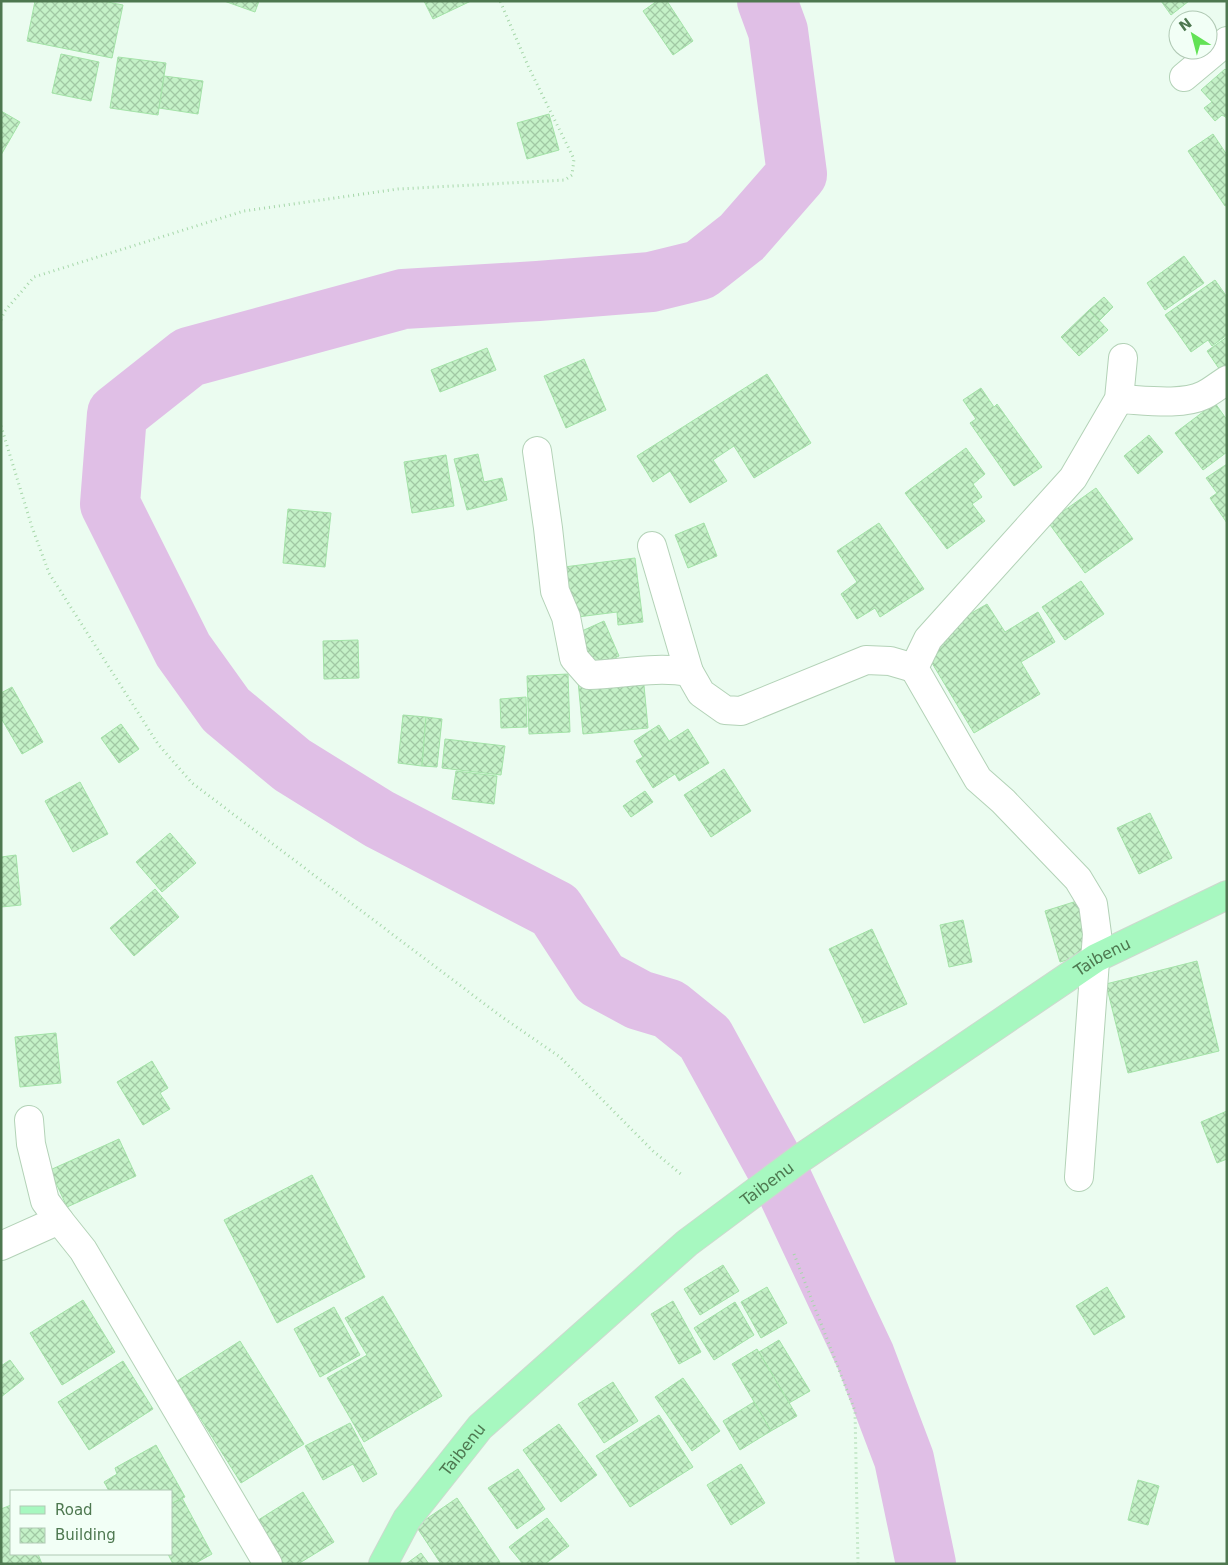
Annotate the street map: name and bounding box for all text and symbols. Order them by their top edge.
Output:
north arrow [1168,10,1218,60]
text: N [1176,15,1195,34]
street label: Taibenu [1070,934,1134,981]
street label: Taibenu [736,1158,798,1211]
street label: Taibenu [435,1420,489,1480]
legend [10,1490,172,1555]
text: Road [55,1501,93,1519]
text: Building [55,1526,116,1544]

